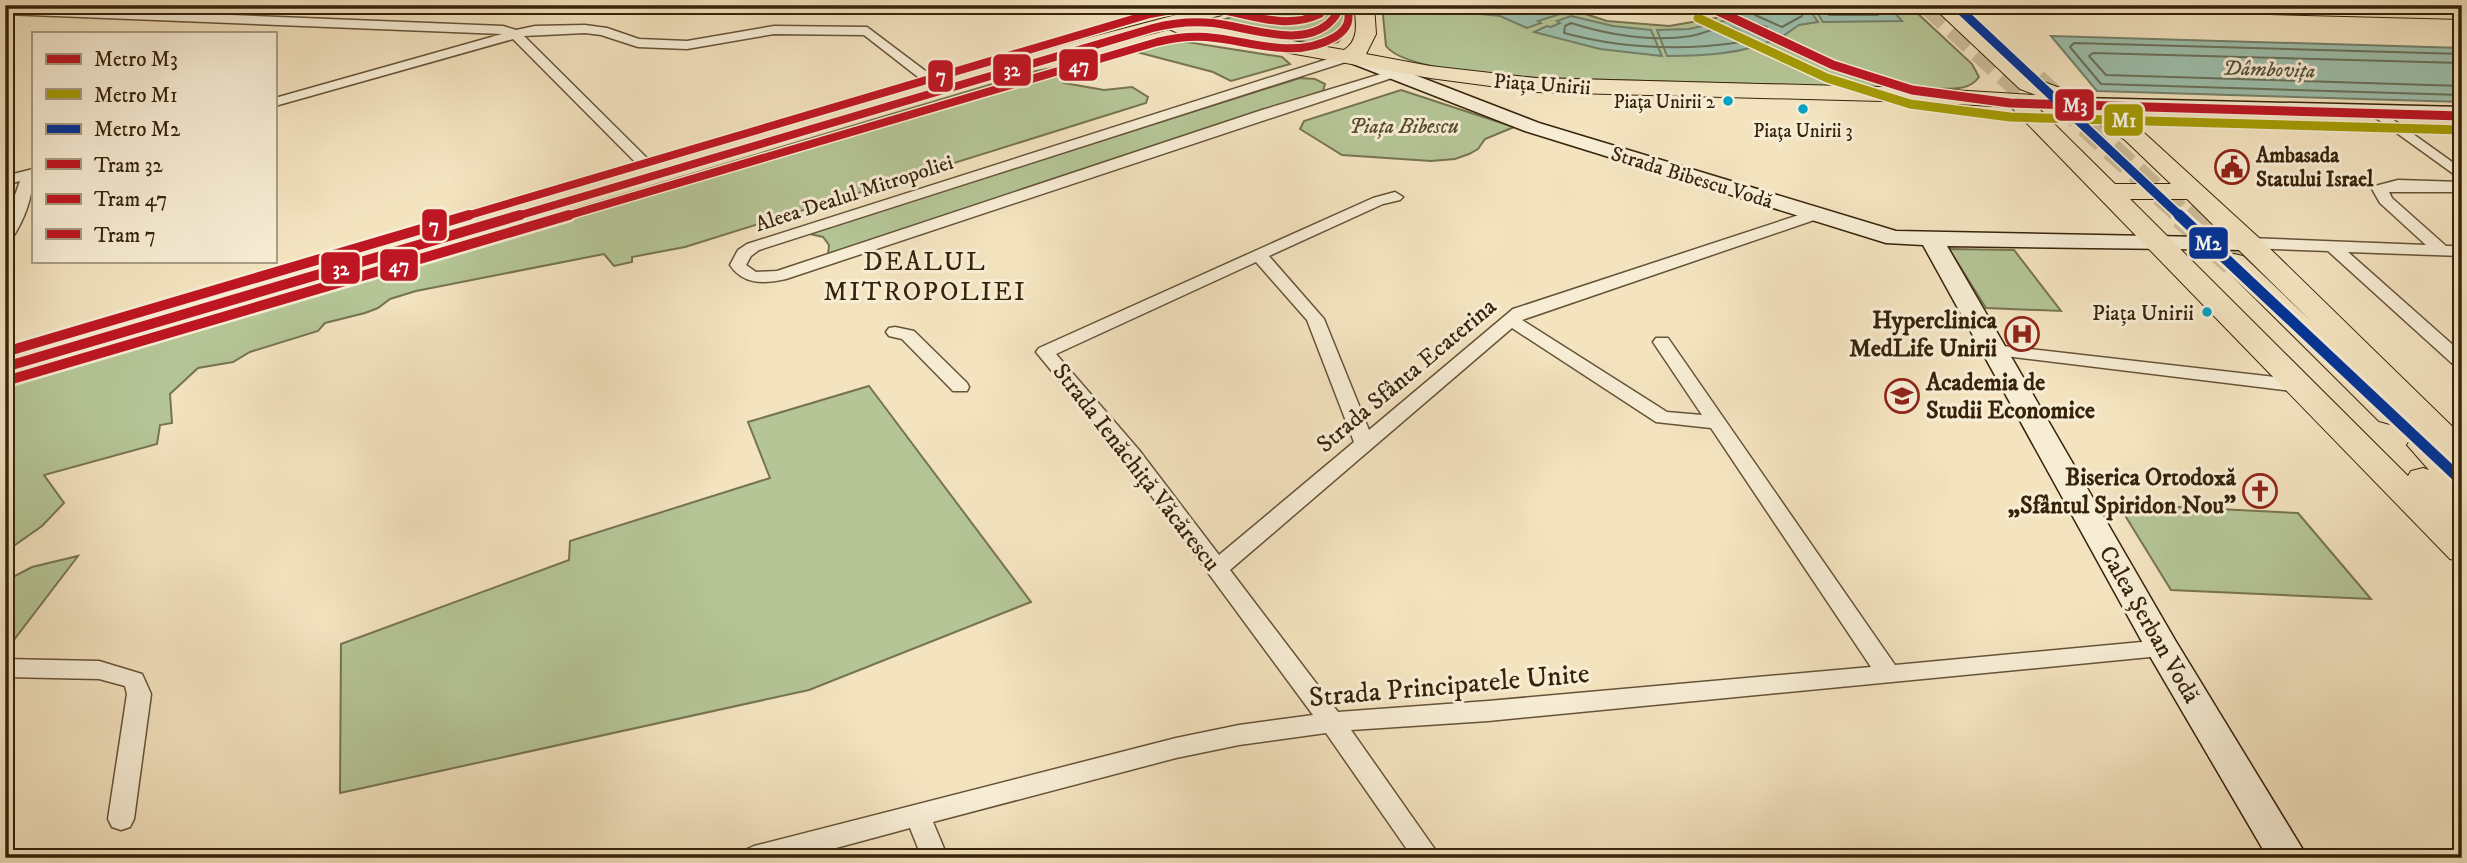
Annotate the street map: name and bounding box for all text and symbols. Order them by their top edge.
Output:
legend [32,32,276,262]
text: Metro M3 [94,47,178,73]
line badge: 47 [1058,48,1099,82]
line badge: 32 [992,53,1032,87]
text: 47 [1069,55,1089,78]
water label: Dâmbovița [2222,55,2316,85]
line badge: 7 [927,59,954,93]
text: 32 [1004,59,1021,82]
text: 7 [936,65,946,88]
street label: Piața Unirii [1492,69,1591,101]
text: Metro M1 [94,83,178,109]
line badge: M3 [2054,88,2095,122]
place label: Piața Unirii 2 [1613,91,1716,114]
marker: Piața Unirii 2 [1721,94,1735,108]
text: M3 [2063,95,2087,118]
marker: Piața Unirii 3 [1796,102,1810,116]
line badge: M1 [2103,103,2144,137]
text: M1 [2112,110,2136,133]
park label: Piața Bibescu [1349,114,1459,140]
text: Metro M2 [94,117,181,143]
place label: Piața Unirii 3 [1753,120,1853,143]
street label: Strada Bibescu Vodă [1608,141,1776,215]
place label: Ambasada Statului Israel [2255,143,2374,193]
public building icon: Ambasada Statului Israel [2213,148,2251,186]
street label: Aleea Dealul Mitropoliei [752,150,957,238]
text: Tram 32 [94,153,164,179]
text: Tram 47 [94,187,167,213]
line badge: 7 [421,208,448,242]
text: 7 [429,215,439,238]
text: Tram 7 [94,223,156,249]
line badge: M2 [2188,226,2229,260]
text: M2 [2195,233,2222,256]
district label: DEALUL MITROPOLIEI [823,246,1027,309]
line badge: 47 [379,248,419,282]
line badge: 32 [320,251,361,285]
text: 47 [389,255,409,278]
text: 32 [333,258,350,281]
street label: Strada Sfânta Ecaterina [1311,291,1503,460]
place label: Piața Unirii [2092,300,2194,327]
marker: Piața Unirii [2200,305,2214,319]
place label: Hyperclinica MedLife Unirii [1849,306,1998,364]
hospital icon: Hyperclinica MedLife Unirii [2003,315,2041,353]
street label: Strada Ienăchiță Văcărescu [1046,358,1227,578]
place label: Academia de Studii Economice [1925,368,2095,426]
school or university icon: Academia de Studii Economice [1883,377,1921,415]
place label: Biserica Ortodoxă „Sfântul Spiridon Nou” [2008,463,2237,521]
church icon: Biserica Ortodoxă „Sfântul Spiridon Nou” [2241,472,2279,510]
street label: Calea Șerban Vodă [2092,540,2207,709]
street label: Strada Principatele Unite [1307,656,1591,715]

